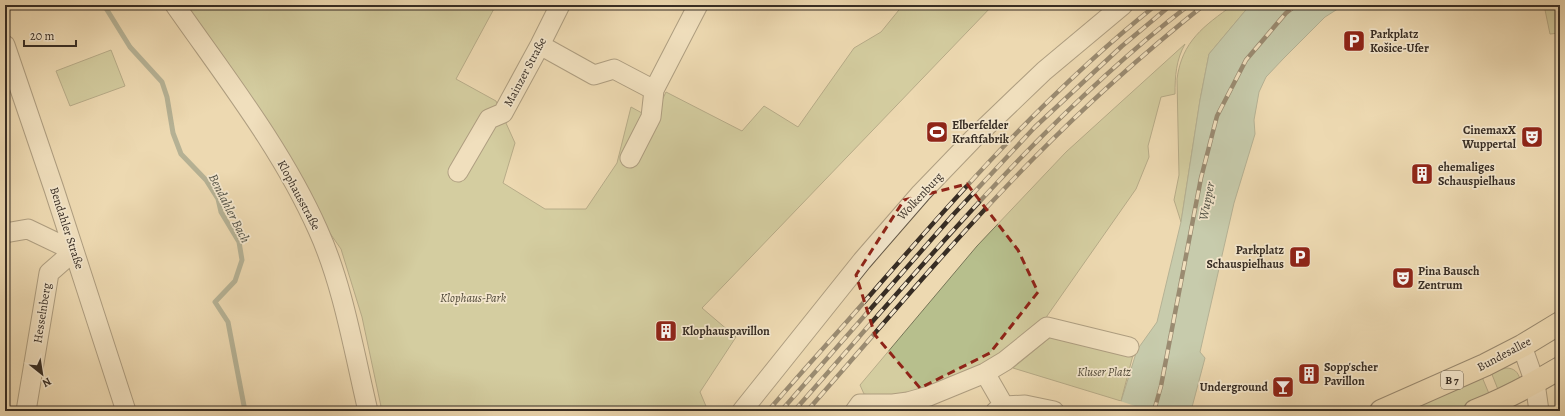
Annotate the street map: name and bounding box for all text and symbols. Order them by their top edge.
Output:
scale bar [24,22,76,48]
place label: Parkplatz Košice-Ufer [1370,26,1429,56]
text: 20 m [30,28,54,44]
parking icon: Parkplatz Košice-Ufer [1341,28,1367,54]
street label: Mainzer Straße [500,35,550,109]
place label: Elberfelder Kraftfabrik [952,117,1010,147]
sports icon: Elberfelder Kraftfabrik [924,119,950,145]
place label: CinemaxX Wuppertal [1461,122,1517,152]
theatre icon: CinemaxX Wuppertal [1519,124,1545,150]
street label: Klophausstraße [274,157,324,233]
place label: ehemaliges Schauspielhaus [1438,159,1516,189]
building icon: ehemaliges Schauspielhaus [1409,161,1435,187]
street label: Wolkenburg [893,169,946,224]
water label: Bendahler Bach [205,171,254,246]
water label: Wupper [1194,180,1219,222]
street label: Bendahler Straße [46,185,88,271]
place label: Parkplatz Schauspielhaus [1206,242,1285,272]
parking icon: Parkplatz Schauspielhaus [1287,244,1313,270]
place label: Pina Bausch Zentrum [1418,263,1480,293]
theatre icon: Pina Bausch Zentrum [1390,265,1416,291]
street label: Hesselnberg [29,282,55,344]
park label: Klophaus-Park [440,290,507,306]
building icon: Klophauspavillon [653,318,679,344]
place label: Klophauspavillon [682,323,770,339]
street label: Bundesallee [1474,333,1534,375]
north arrow [22,354,62,394]
place label: Sopp'scher Pavillon [1324,359,1378,389]
building icon: Sopp'scher Pavillon [1296,361,1322,387]
park label: Kluser Platz [1077,364,1131,380]
road number: B 7 [1441,371,1463,389]
text: N [40,374,54,391]
bar icon: Underground [1270,374,1296,400]
place label: Underground [1200,379,1269,395]

